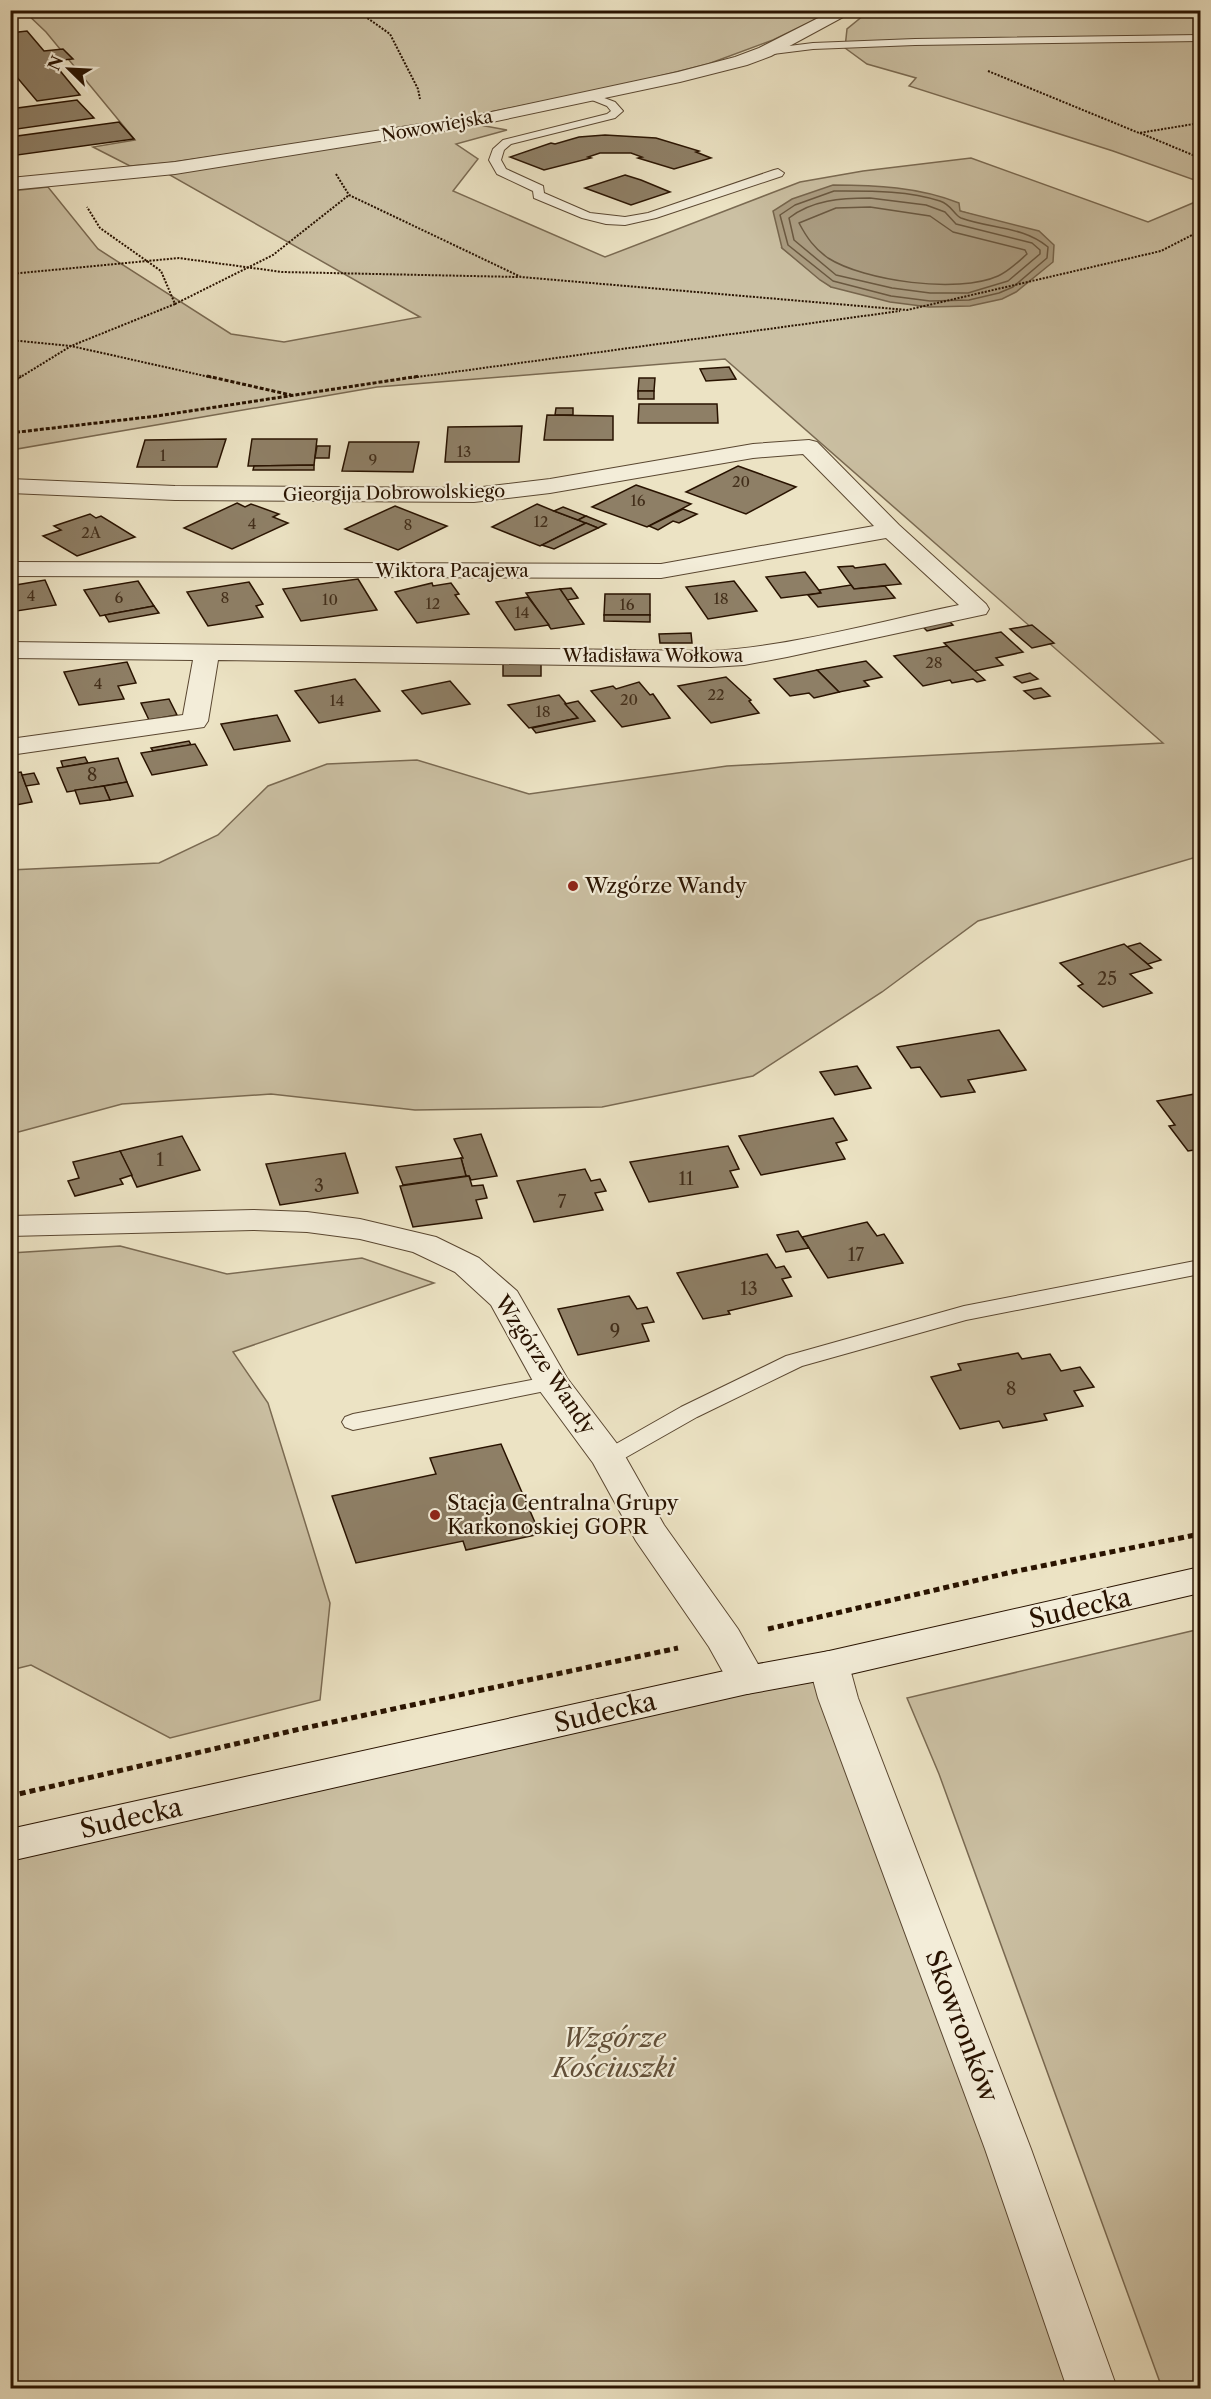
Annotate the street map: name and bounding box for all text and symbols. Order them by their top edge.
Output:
north arrow [39,39,99,99]
text: N [43,52,67,73]
street label: Nowowiejska [380,105,495,147]
house number: 13 [457,442,471,461]
house number: 1 [160,446,167,465]
house number: 9 [369,450,377,469]
house number: 20 [732,472,750,491]
street label: Gieorgija Dobrowolskiego [283,480,505,506]
house number: 16 [630,491,646,510]
house number: 12 [534,512,548,531]
house number: 4 [248,514,256,533]
house number: 8 [404,515,413,534]
house number: 2A [81,523,102,542]
street label: Wiktora Pacajewa [374,560,529,582]
house number: 4 [27,586,35,605]
house number: 6 [115,588,124,607]
house number: 8 [221,588,230,607]
house number: 18 [713,589,729,608]
house number: 10 [322,590,338,609]
house number: 12 [426,594,440,613]
house number: 16 [619,595,635,614]
house number: 14 [515,603,529,622]
street label: Władisława Wołkowa [562,645,744,667]
house number: 28 [925,653,943,672]
house number: 4 [94,674,102,693]
house number: 22 [707,685,725,704]
house number: 20 [620,690,638,709]
house number: 14 [330,691,344,710]
house number: 18 [535,702,551,721]
house number: 8 [87,764,97,786]
place label: Wzgórze Wandy [584,873,747,898]
marker: Wzgórze Wandy [566,879,580,893]
house number: 25 [1097,968,1117,990]
house number: 1 [156,1149,164,1171]
house number: 11 [678,1168,694,1190]
house number: 3 [314,1175,324,1197]
house number: 7 [558,1191,567,1213]
house number: 17 [848,1244,864,1266]
house number: 13 [740,1278,758,1300]
street label: Wzgórze Wandy [489,1290,601,1439]
house number: 9 [610,1320,620,1342]
house number: 8 [1006,1378,1016,1400]
place label: Stacja Centralna Grupy Karkonoskiej GOPR [447,1490,679,1539]
marker: Stacja Centralna Grupy Karkonoskiej GOPR [428,1508,442,1522]
street label: Sudecka [1026,1581,1134,1635]
street label: Sudecka [551,1685,659,1739]
street label: Sudecka [77,1791,185,1845]
street label: Skowronków [918,1946,1006,2107]
park label: Wzgórze Kościuszki [551,2022,677,2084]

